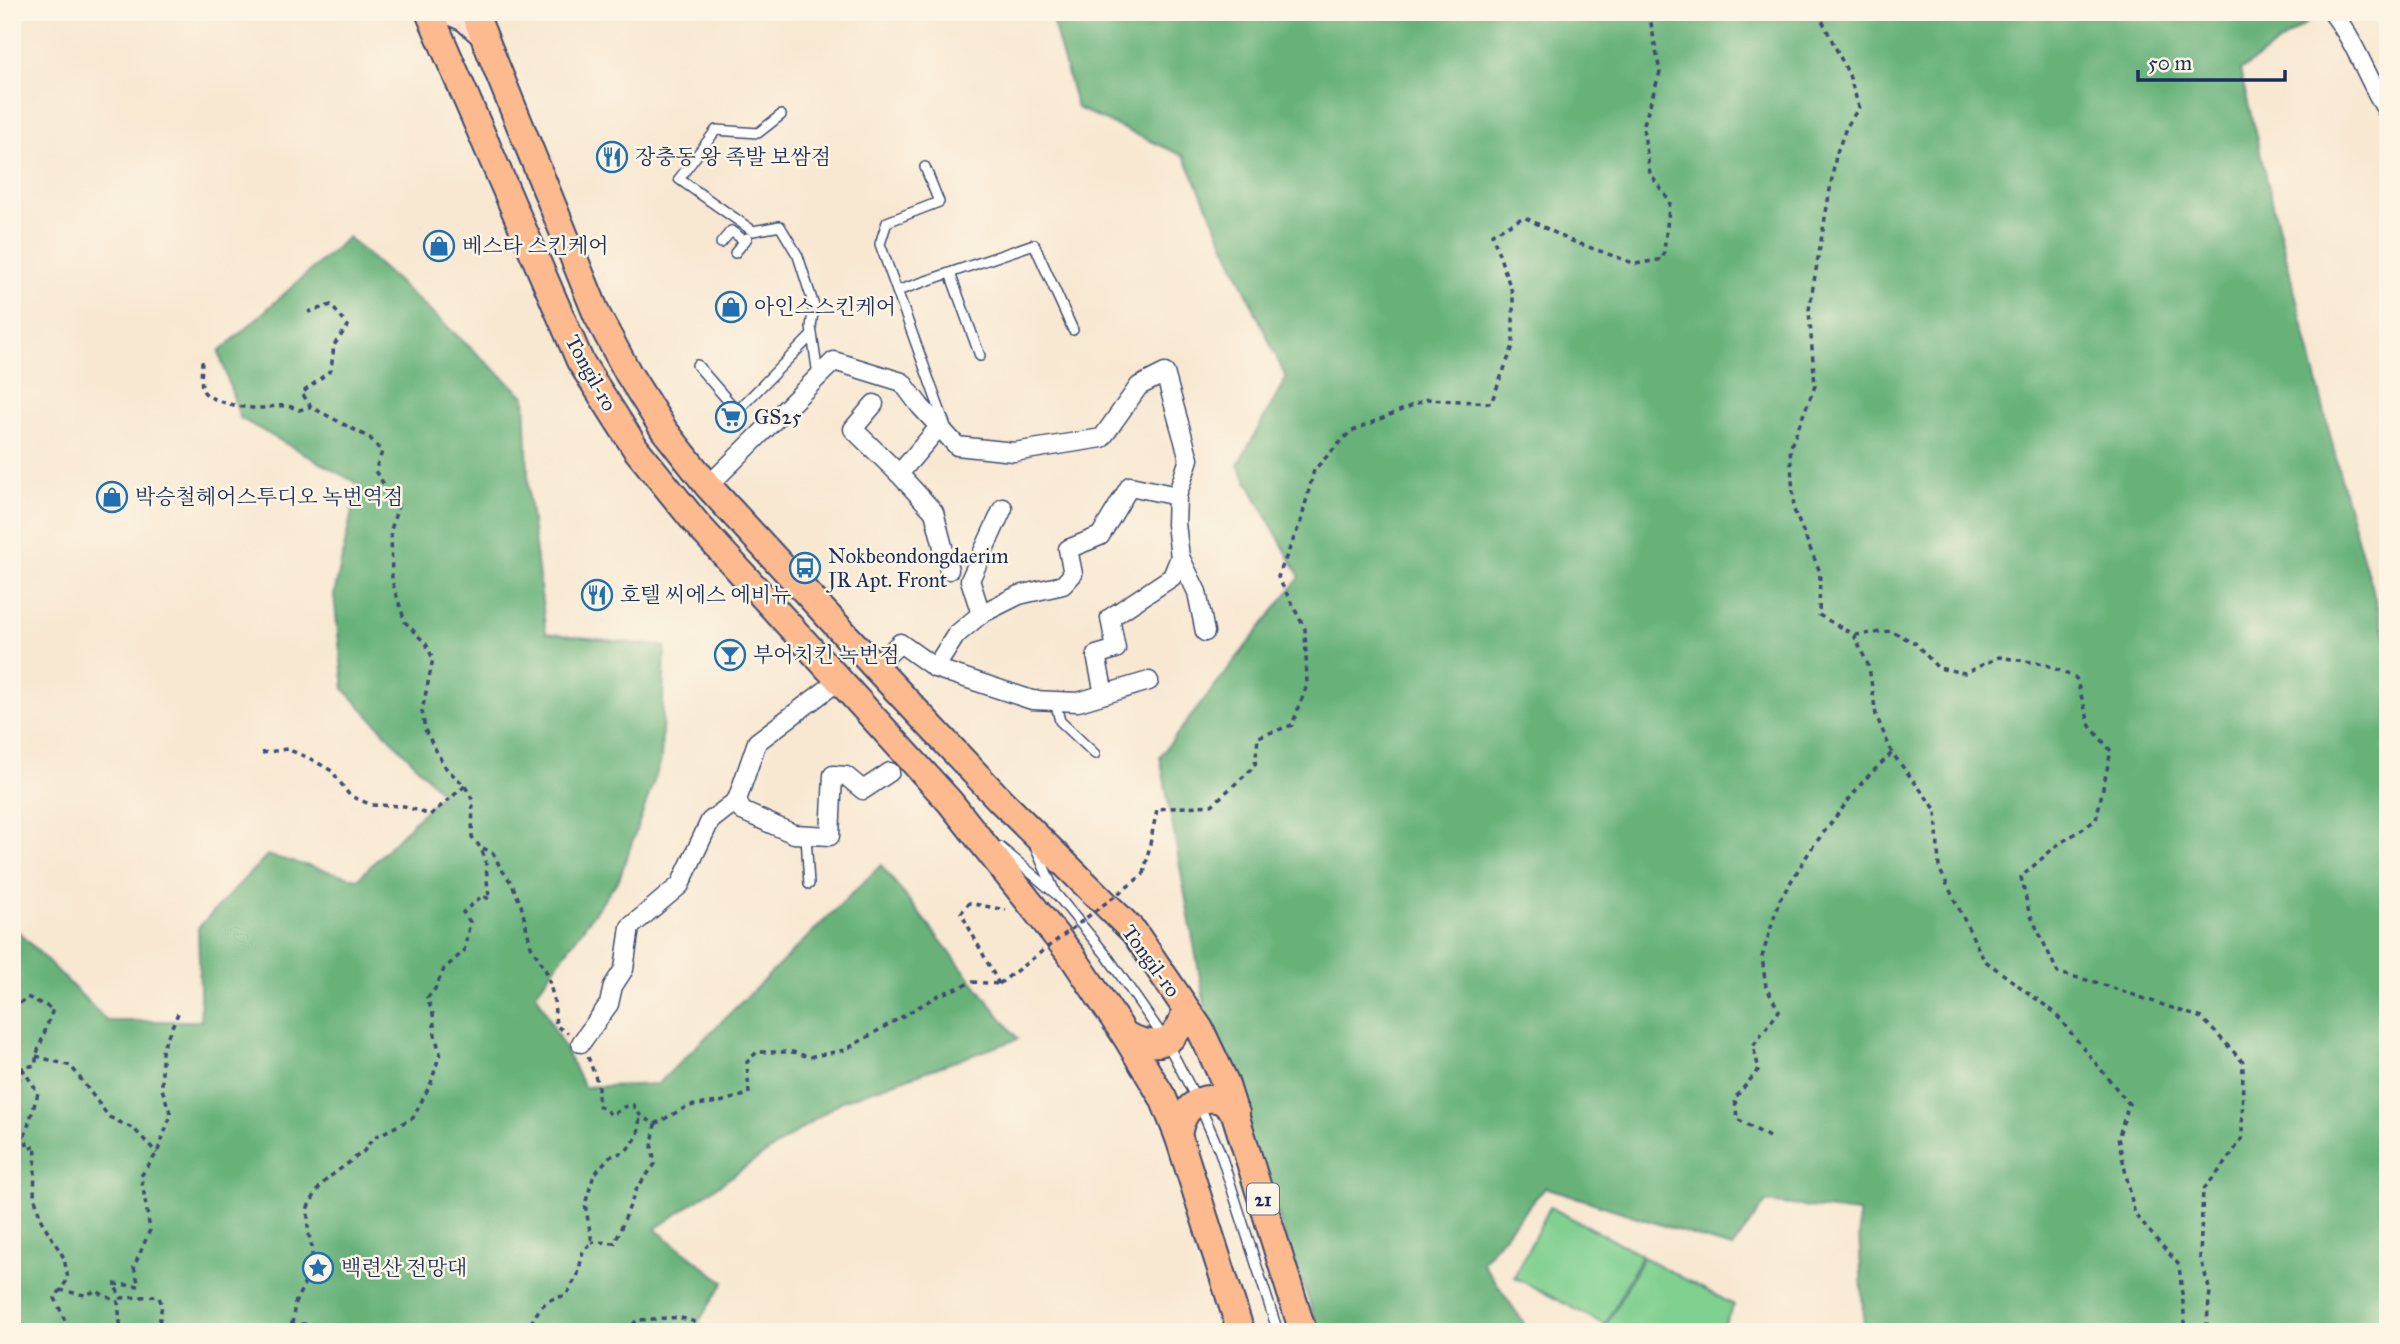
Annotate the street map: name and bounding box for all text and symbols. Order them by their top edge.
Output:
scale bar [2138,38,2284,82]
text: 50 m [2148,50,2193,76]
restaurant icon: 장충동 왕 족발 보쌈점 [595,140,629,174]
place label: 장충동 왕 족발 보쌈점 [635,144,831,170]
shop icon: 베스타 스킨케어 [422,229,456,263]
place label: 베스타 스킨케어 [462,233,609,259]
shop icon: 아인스스킨케어 [714,290,748,324]
place label: 아인스스킨케어 [754,294,896,320]
street label: Tongil-ro [559,330,623,416]
supermarket icon: GS25 [714,400,748,434]
place label: GS25 [754,404,802,430]
shop icon: 박승철헤어스투디오 녹번역점 [95,480,129,514]
place label: 박승철헤어스투디오 녹번역점 [135,484,403,510]
place label: Nokbeondongdaerim JR Apt. Front [826,543,1009,593]
bus stop icon: Nokbeondongdaerim JR Apt. Front [788,551,822,585]
restaurant icon: 호텔 씨에스 에비뉴 [580,578,614,612]
place label: 호텔 씨에스 에비뉴 [620,582,791,608]
bar icon: 부어치킨 녹번점 [713,638,747,672]
place label: 부어치킨 녹번점 [753,642,900,668]
street label: Tongil-ro [1116,920,1186,1002]
road number: 21 [1247,1184,1279,1214]
place icon: 백련산 전망대 [301,1251,335,1285]
place label: 백련산 전망대 [341,1255,467,1281]

